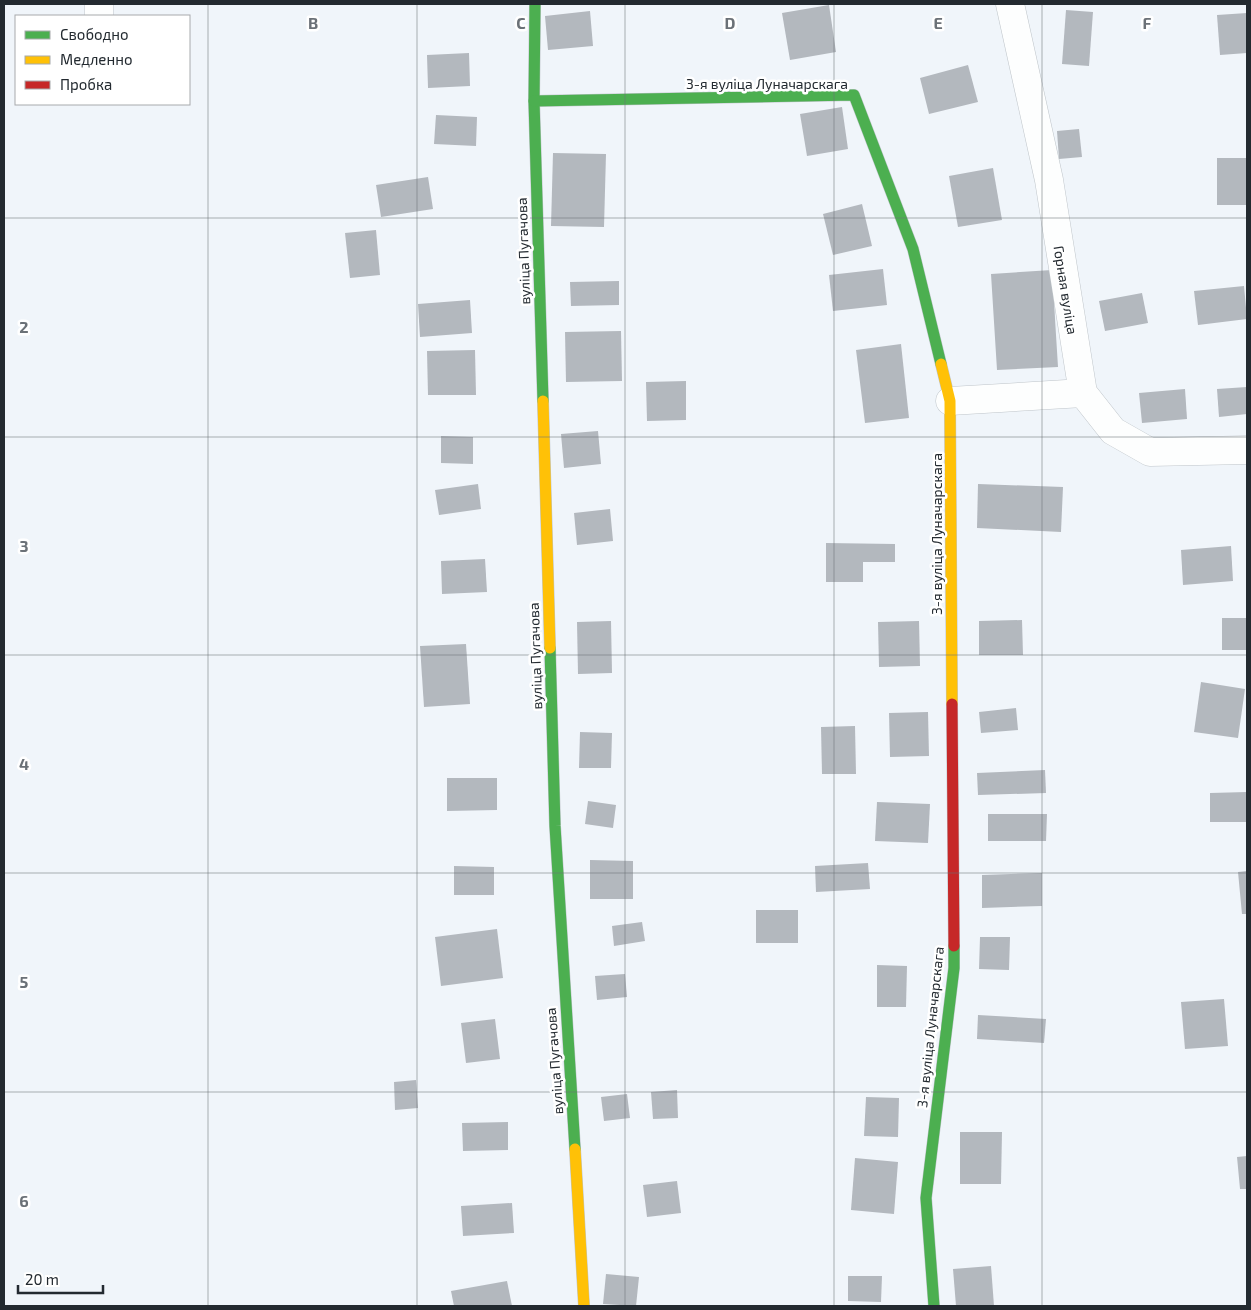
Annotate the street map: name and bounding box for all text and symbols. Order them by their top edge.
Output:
text: B [308,13,318,32]
text: C [516,13,526,32]
text: D [725,13,736,32]
text: E [933,13,943,32]
text: F [1143,13,1152,32]
legend [15,15,190,105]
text: Свободно [60,25,129,43]
text: Медленно [60,50,133,68]
text: Пробка [60,75,112,93]
street label: 3-я вуліца Луначарскага [686,75,848,92]
street label: вуліца Пугачова [513,197,533,305]
street label: Горная вуліца [1051,244,1081,336]
text: 2 [19,317,29,336]
street label: 3-я вуліца Луначарскага [928,453,945,615]
text: 3 [19,536,29,555]
street label: вуліца Пугачова [525,602,545,710]
text: 4 [19,754,29,773]
street label: 3-я вуліца Луначарскага [913,946,947,1108]
text: 5 [20,972,29,991]
street label: вуліца Пугачова [542,1007,566,1115]
text: 6 [19,1191,29,1210]
scale bar [18,1262,102,1294]
text: 20 m [25,1270,59,1288]

